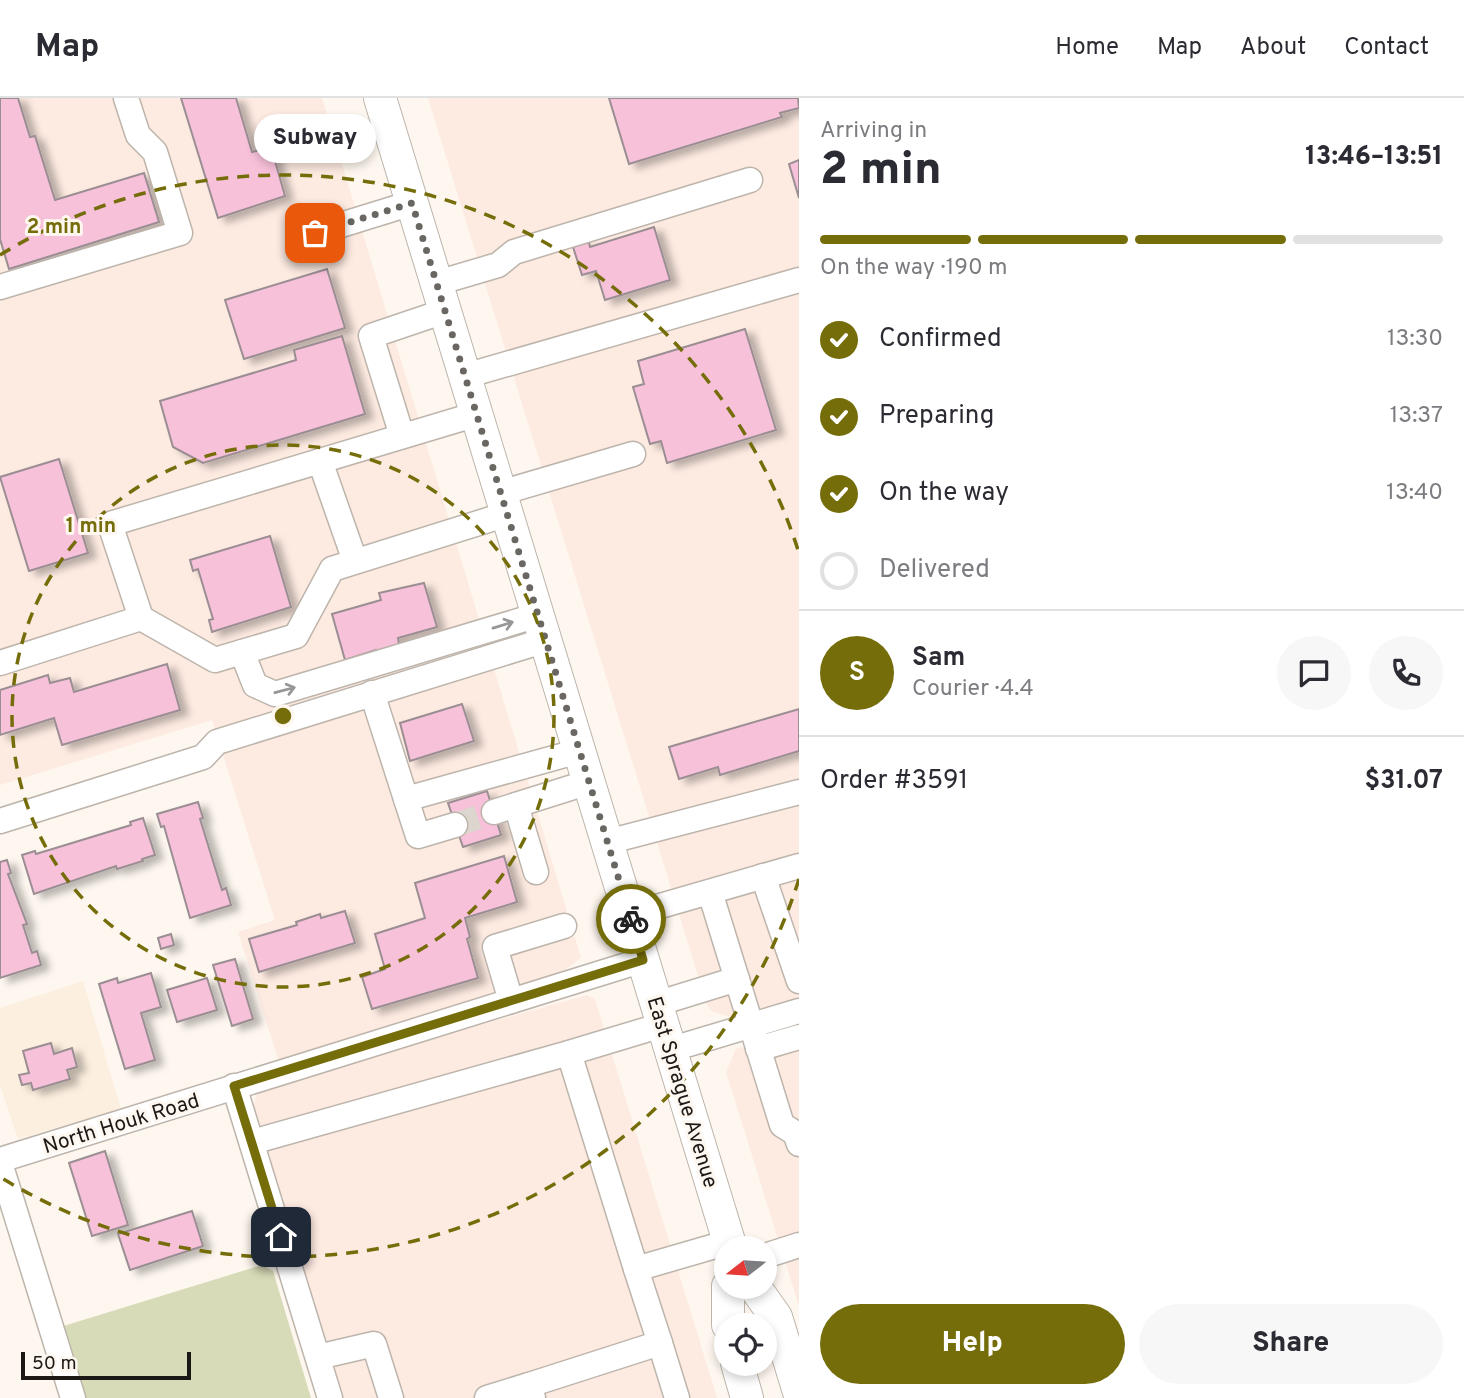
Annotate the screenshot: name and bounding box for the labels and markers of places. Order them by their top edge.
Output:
callout: Subway [254,114,376,163]
pin [285,203,345,263]
centre of rings [271,704,295,728]
pin [251,1207,311,1267]

